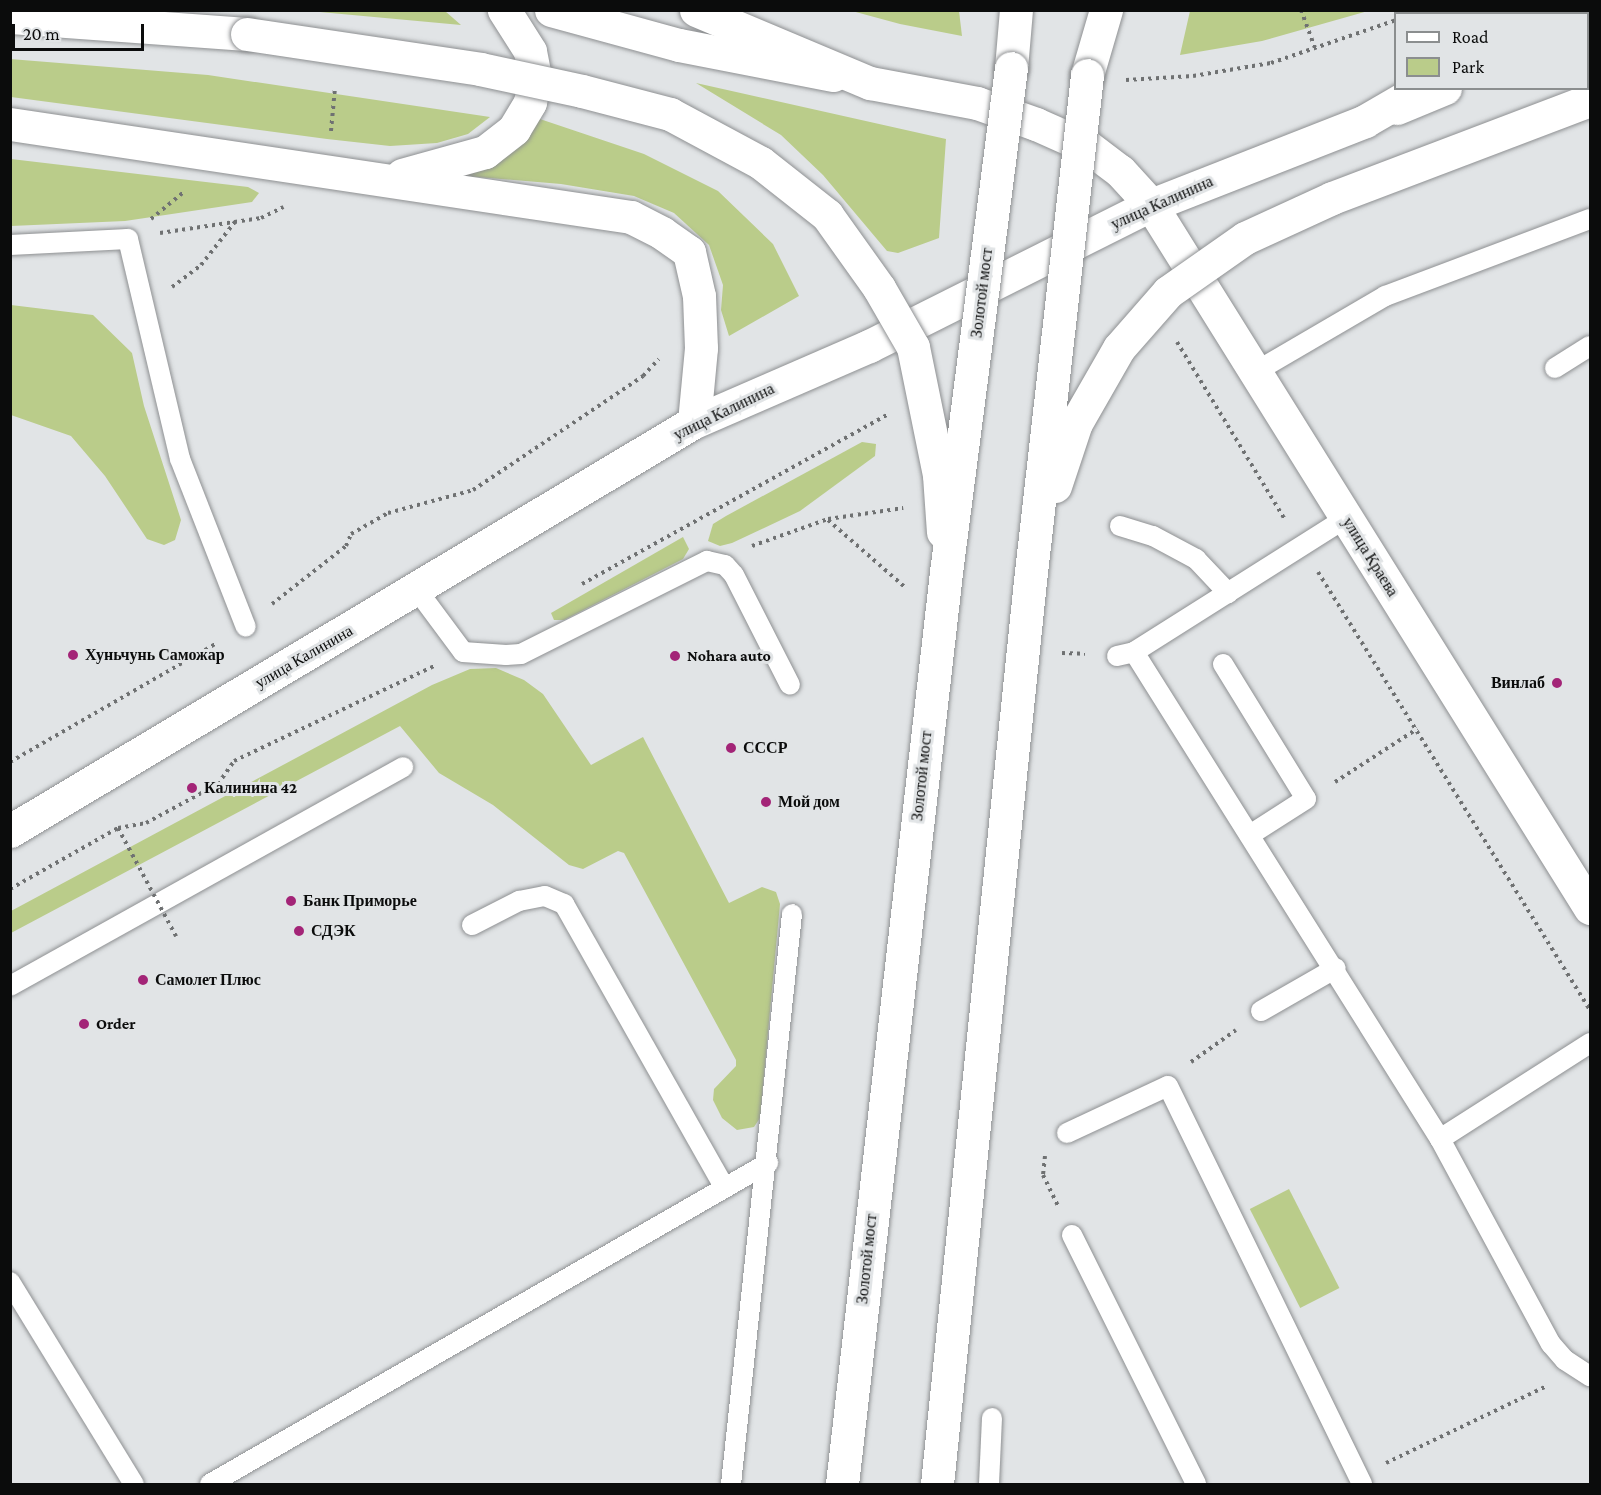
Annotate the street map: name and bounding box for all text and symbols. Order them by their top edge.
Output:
scale bar [15,12,147,50]
legend [1394,12,1589,90]
text: 20 m [23,24,60,44]
text: Road [1452,27,1489,47]
text: Park [1452,57,1484,77]
street label: улица Калинина [1108,172,1216,234]
street label: Золотой мост [967,247,997,339]
street label: улица Калинина [671,379,777,445]
street label: улица Краева [1338,514,1402,600]
street label: улица Калинина [252,621,356,693]
place label: Хуньчунь Саможар [85,645,225,665]
place label: Nohara auto [687,646,771,666]
marker: Хуньчунь Саможар [66,648,80,662]
marker: Nohara auto [668,649,682,663]
place label: Винлаб [1491,673,1545,693]
marker: Винлаб [1550,676,1564,690]
street label: Золотой мост [908,730,936,822]
place label: СССР [743,738,787,758]
marker: СССР [724,741,738,755]
place label: Калинина 42 [204,778,297,798]
marker: Калинина 42 [185,781,199,795]
place label: Мой дом [778,792,840,812]
marker: Мой дом [759,795,773,809]
place label: Банк Приморье [303,891,417,911]
marker: Банк Приморье [284,894,298,908]
place label: СДЭК [311,921,356,941]
marker: СДЭК [292,924,306,938]
place label: Самолет Плюс [155,970,261,990]
marker: Самолет Плюс [136,973,150,987]
place label: Order [96,1014,136,1034]
marker: Order [77,1017,91,1031]
street label: Золотой мост [853,1213,881,1305]

